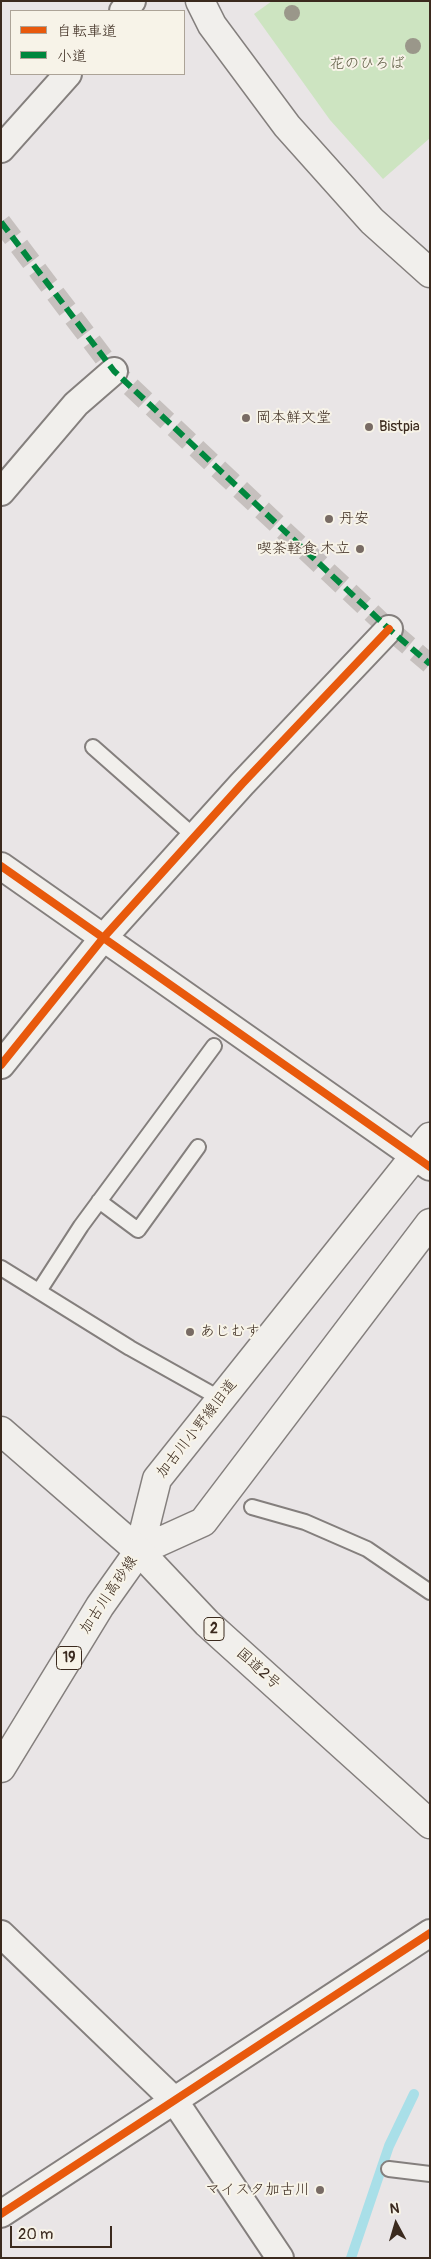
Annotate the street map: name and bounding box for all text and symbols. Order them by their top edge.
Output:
legend [10,10,185,75]
text: 自転車道 [57,22,117,41]
text: 小道 [57,47,87,66]
park label: 花のひろば [330,55,404,73]
place label: 岡本鮮文堂 [256,409,331,427]
marker: 岡本鮮文堂 [240,412,252,424]
place label: Bistpia [379,418,420,436]
marker: Bistpia [363,421,375,433]
place label: 丹安 [339,510,369,528]
marker: 丹安 [323,513,335,525]
place label: 喫茶軽食 木立 [257,540,350,558]
marker: 喫茶軽食 木立 [354,543,366,555]
place label: あじむす [200,1323,260,1341]
marker: あじむす [184,1326,196,1338]
street label: 加古川小野線旧道 [153,1376,241,1482]
street label: 加古川高砂線 [76,1553,142,1637]
road number: 2 [204,1618,224,1640]
street label: 国道2号 [232,1644,284,1694]
road number: 19 [56,1646,82,1670]
place label: マイスタ加古川 [205,2181,310,2199]
marker: マイスタ加古川 [314,2184,326,2196]
north arrow [371,2199,421,2249]
text: N [389,2200,400,2218]
scale bar [12,2216,115,2248]
text: 20 m [18,2225,53,2244]

